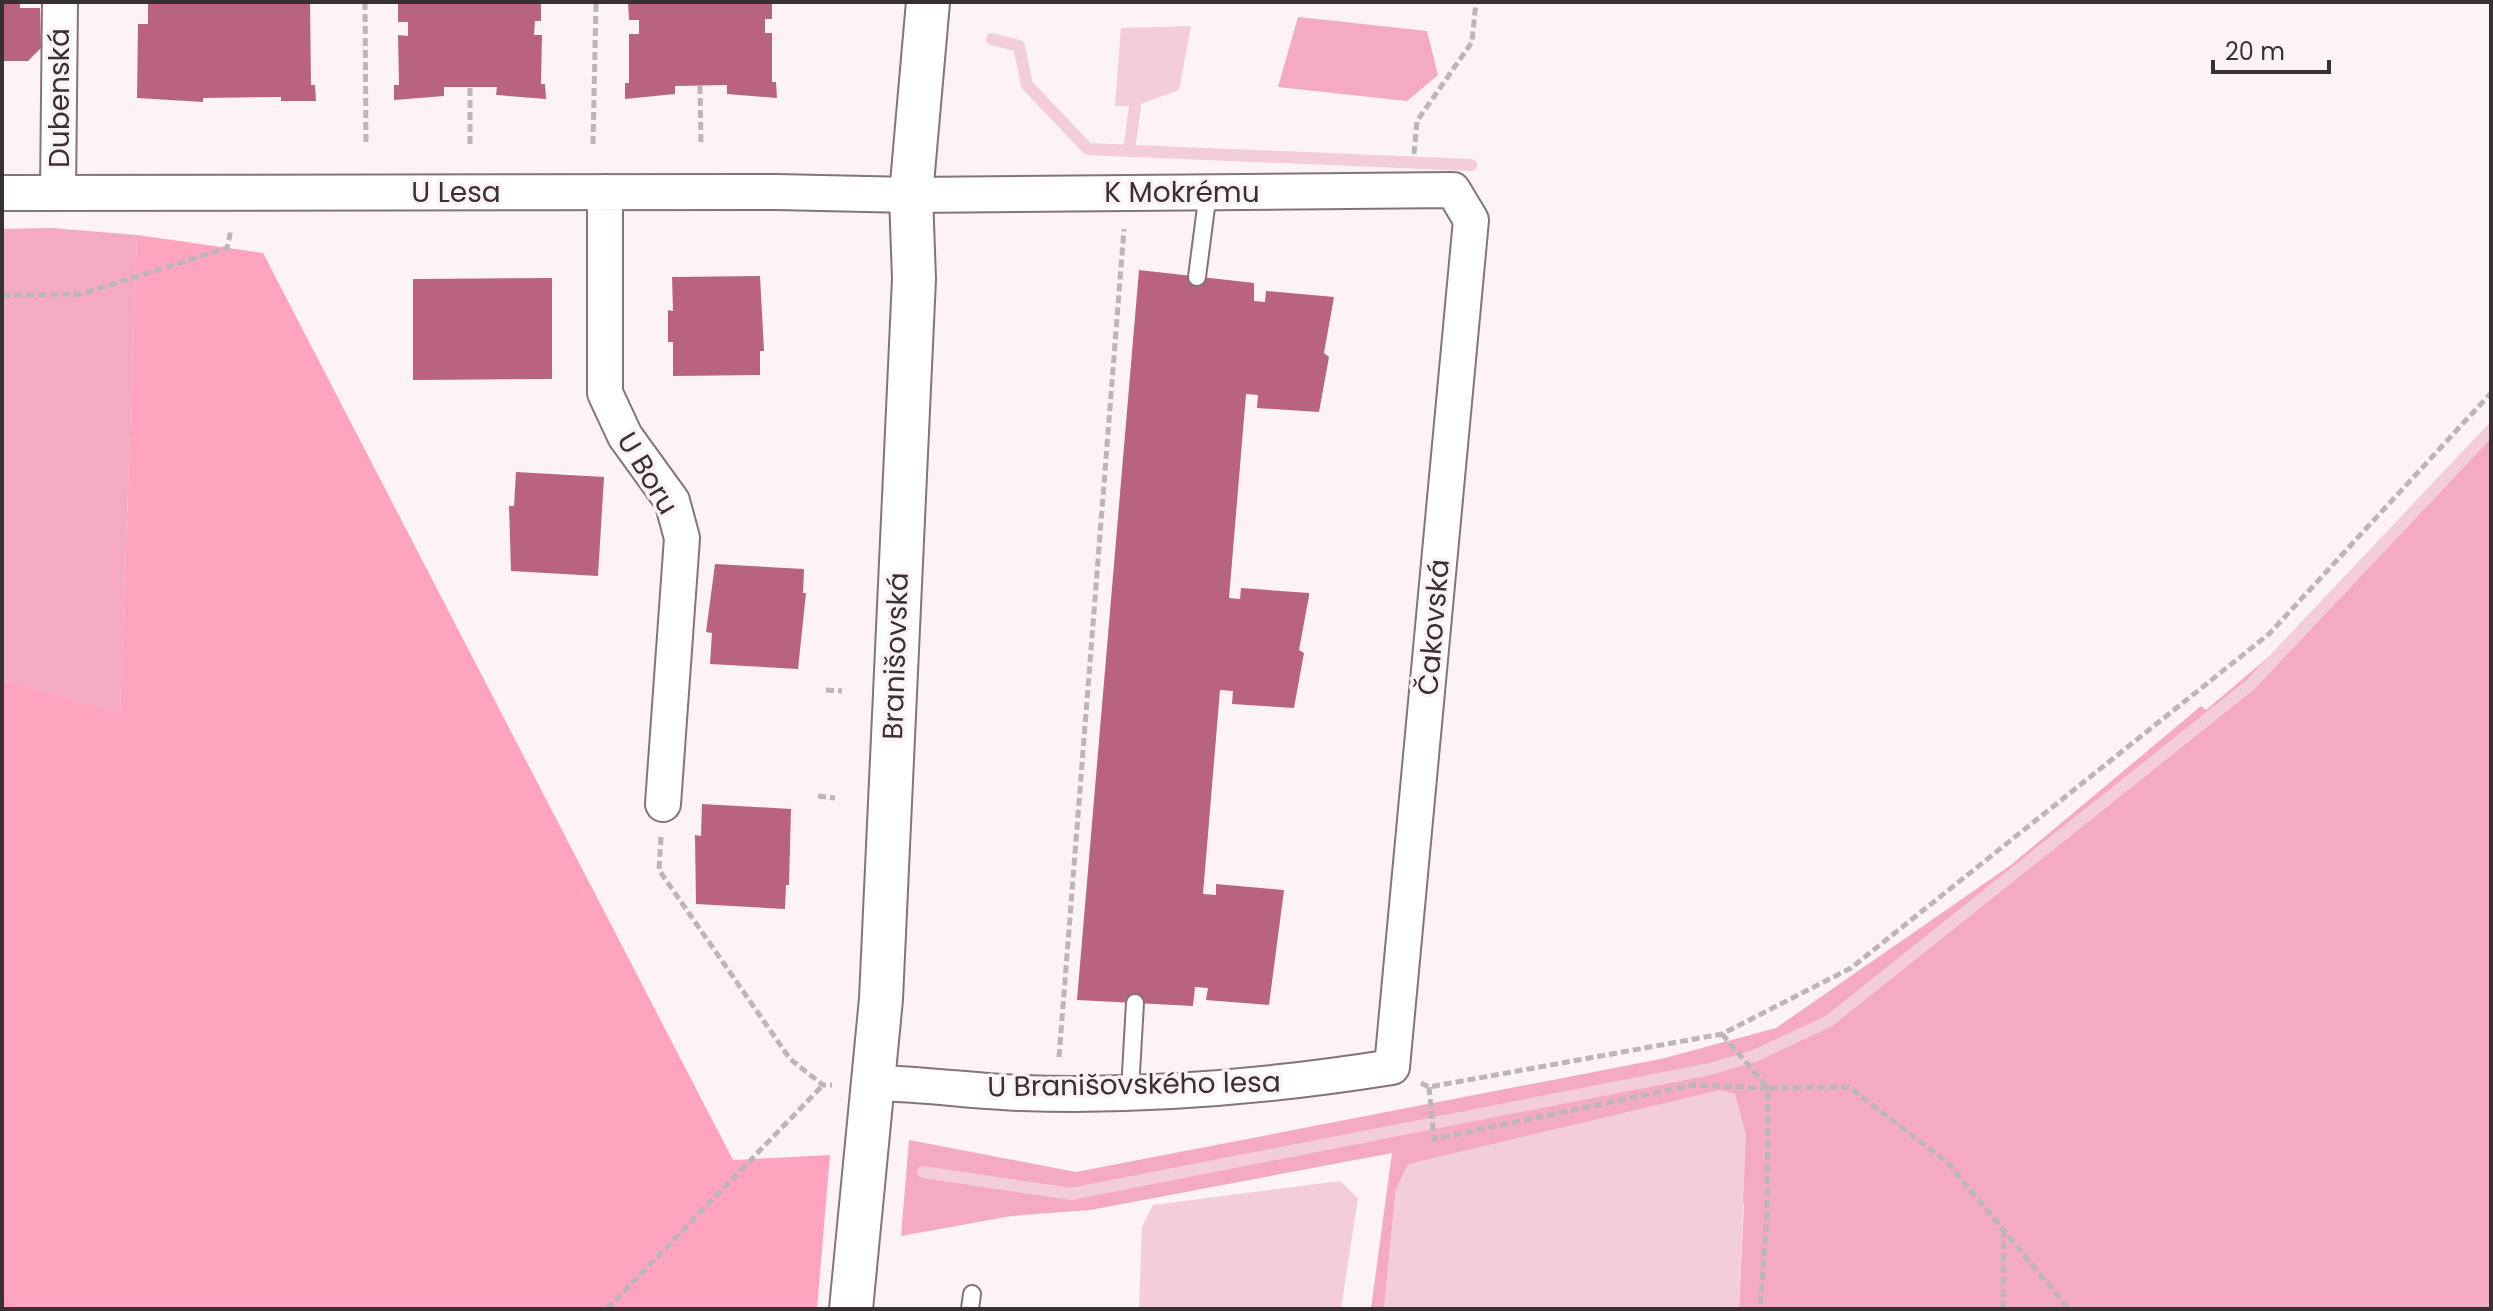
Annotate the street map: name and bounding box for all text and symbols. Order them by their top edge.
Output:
scale bar [2213,24,2329,74]
street label: Dubenská [40,28,79,168]
text: 20 m [2225,35,2285,68]
street label: U Lesa [411,173,501,212]
street label: K Mokrému [1104,173,1260,212]
street label: U Boru [608,425,687,522]
street label: Čakovská [1408,557,1459,697]
street label: Branišovská [873,572,918,740]
street label: U Branišovského lesa [987,1062,1281,1107]

